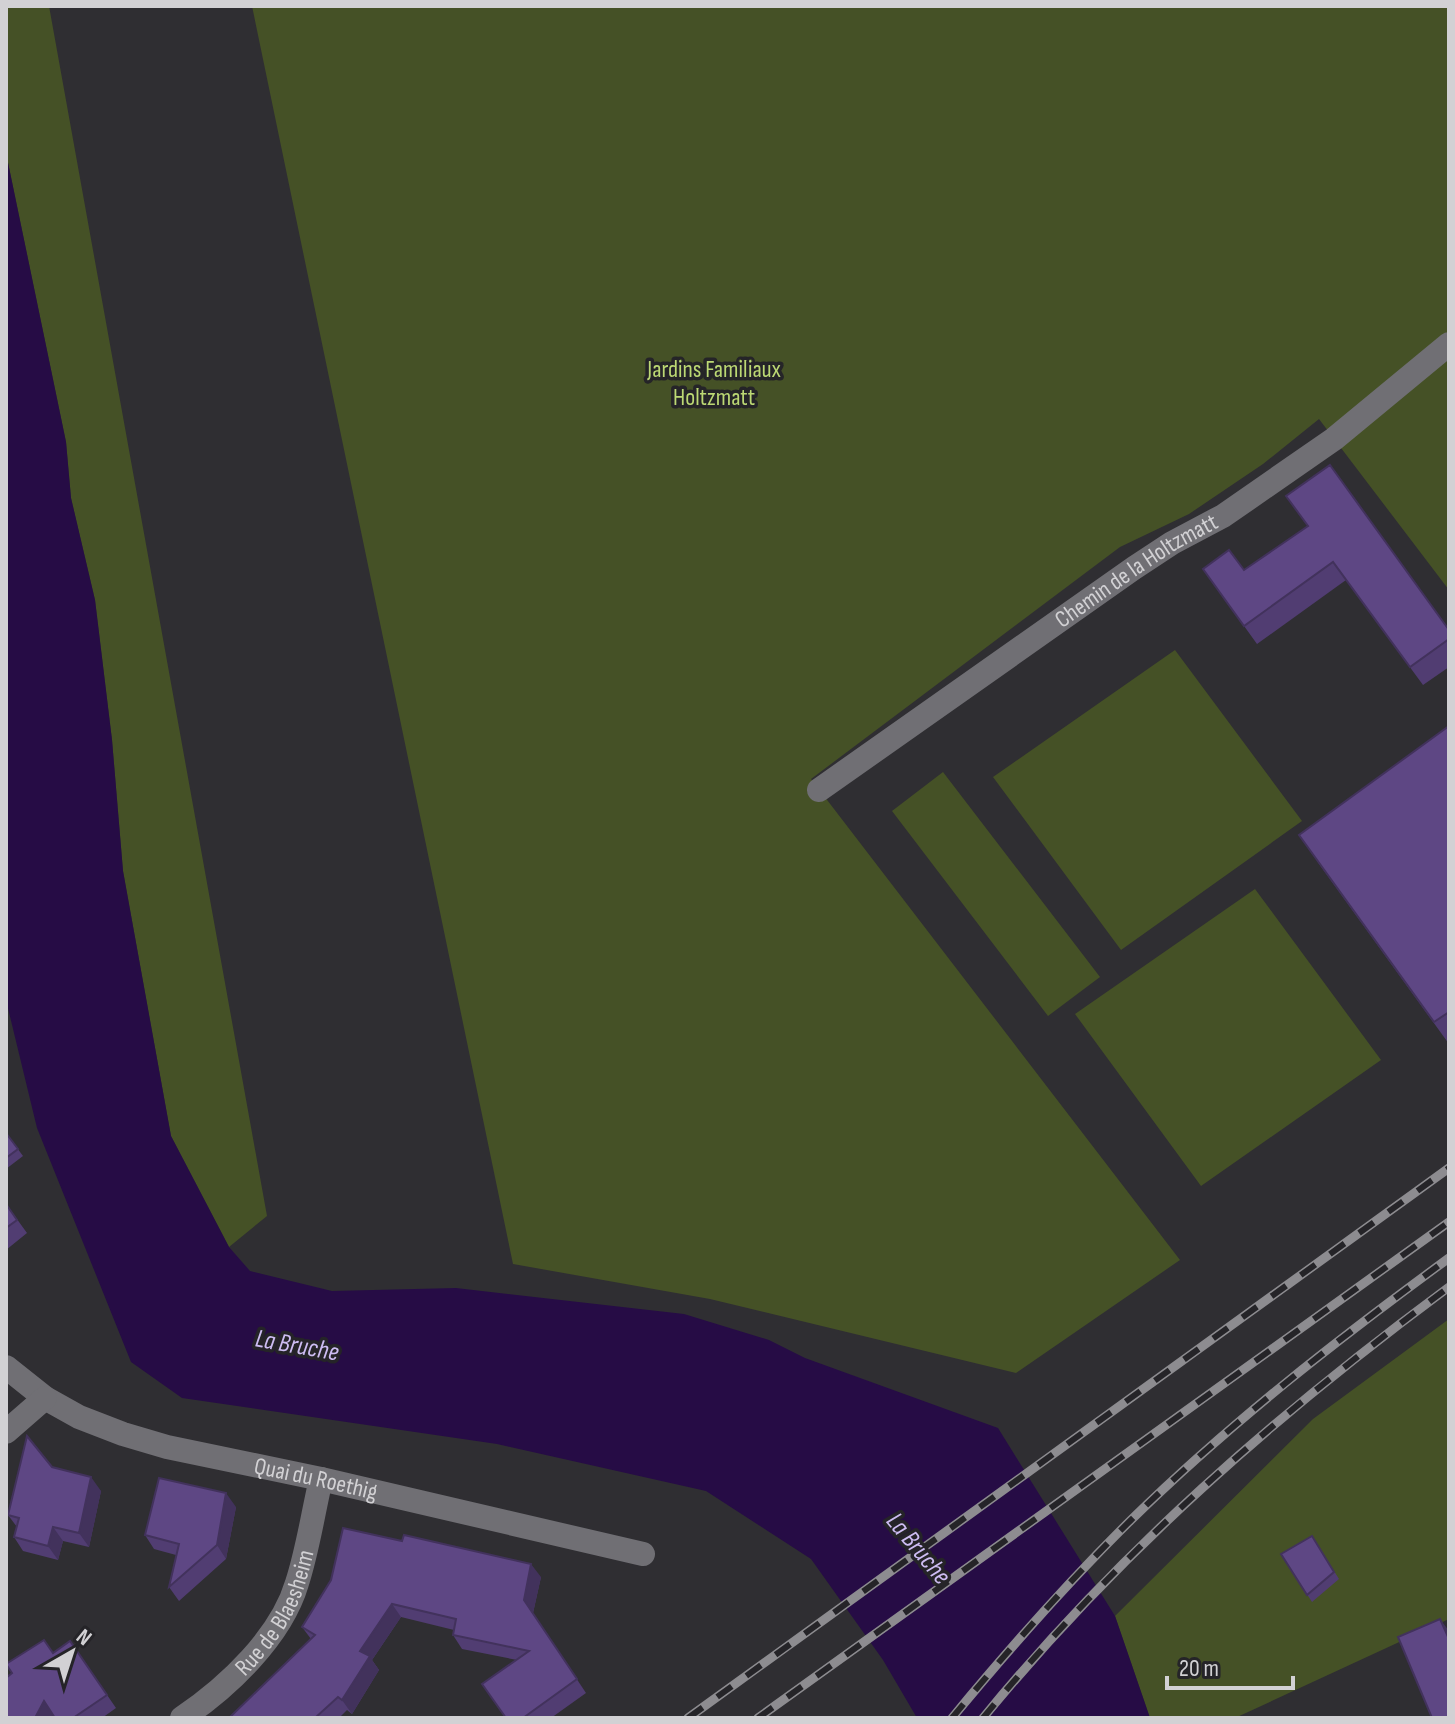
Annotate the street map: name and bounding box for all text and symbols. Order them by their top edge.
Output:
park label: Jardins Familiaux Holtzmatt [646,355,781,412]
street label: Chemin de la Holtzmatt [1049,507,1223,634]
water label: La Bruche [253,1323,341,1369]
street label: Quai du Roethig [252,1451,380,1506]
water label: La Bruche [879,1507,957,1591]
street label: Rue de Blaesheim [229,1547,320,1682]
north arrow [32,1612,112,1692]
text: N [71,1623,97,1652]
scale bar [1167,1640,1293,1690]
text: 20 m [1179,1654,1219,1683]

